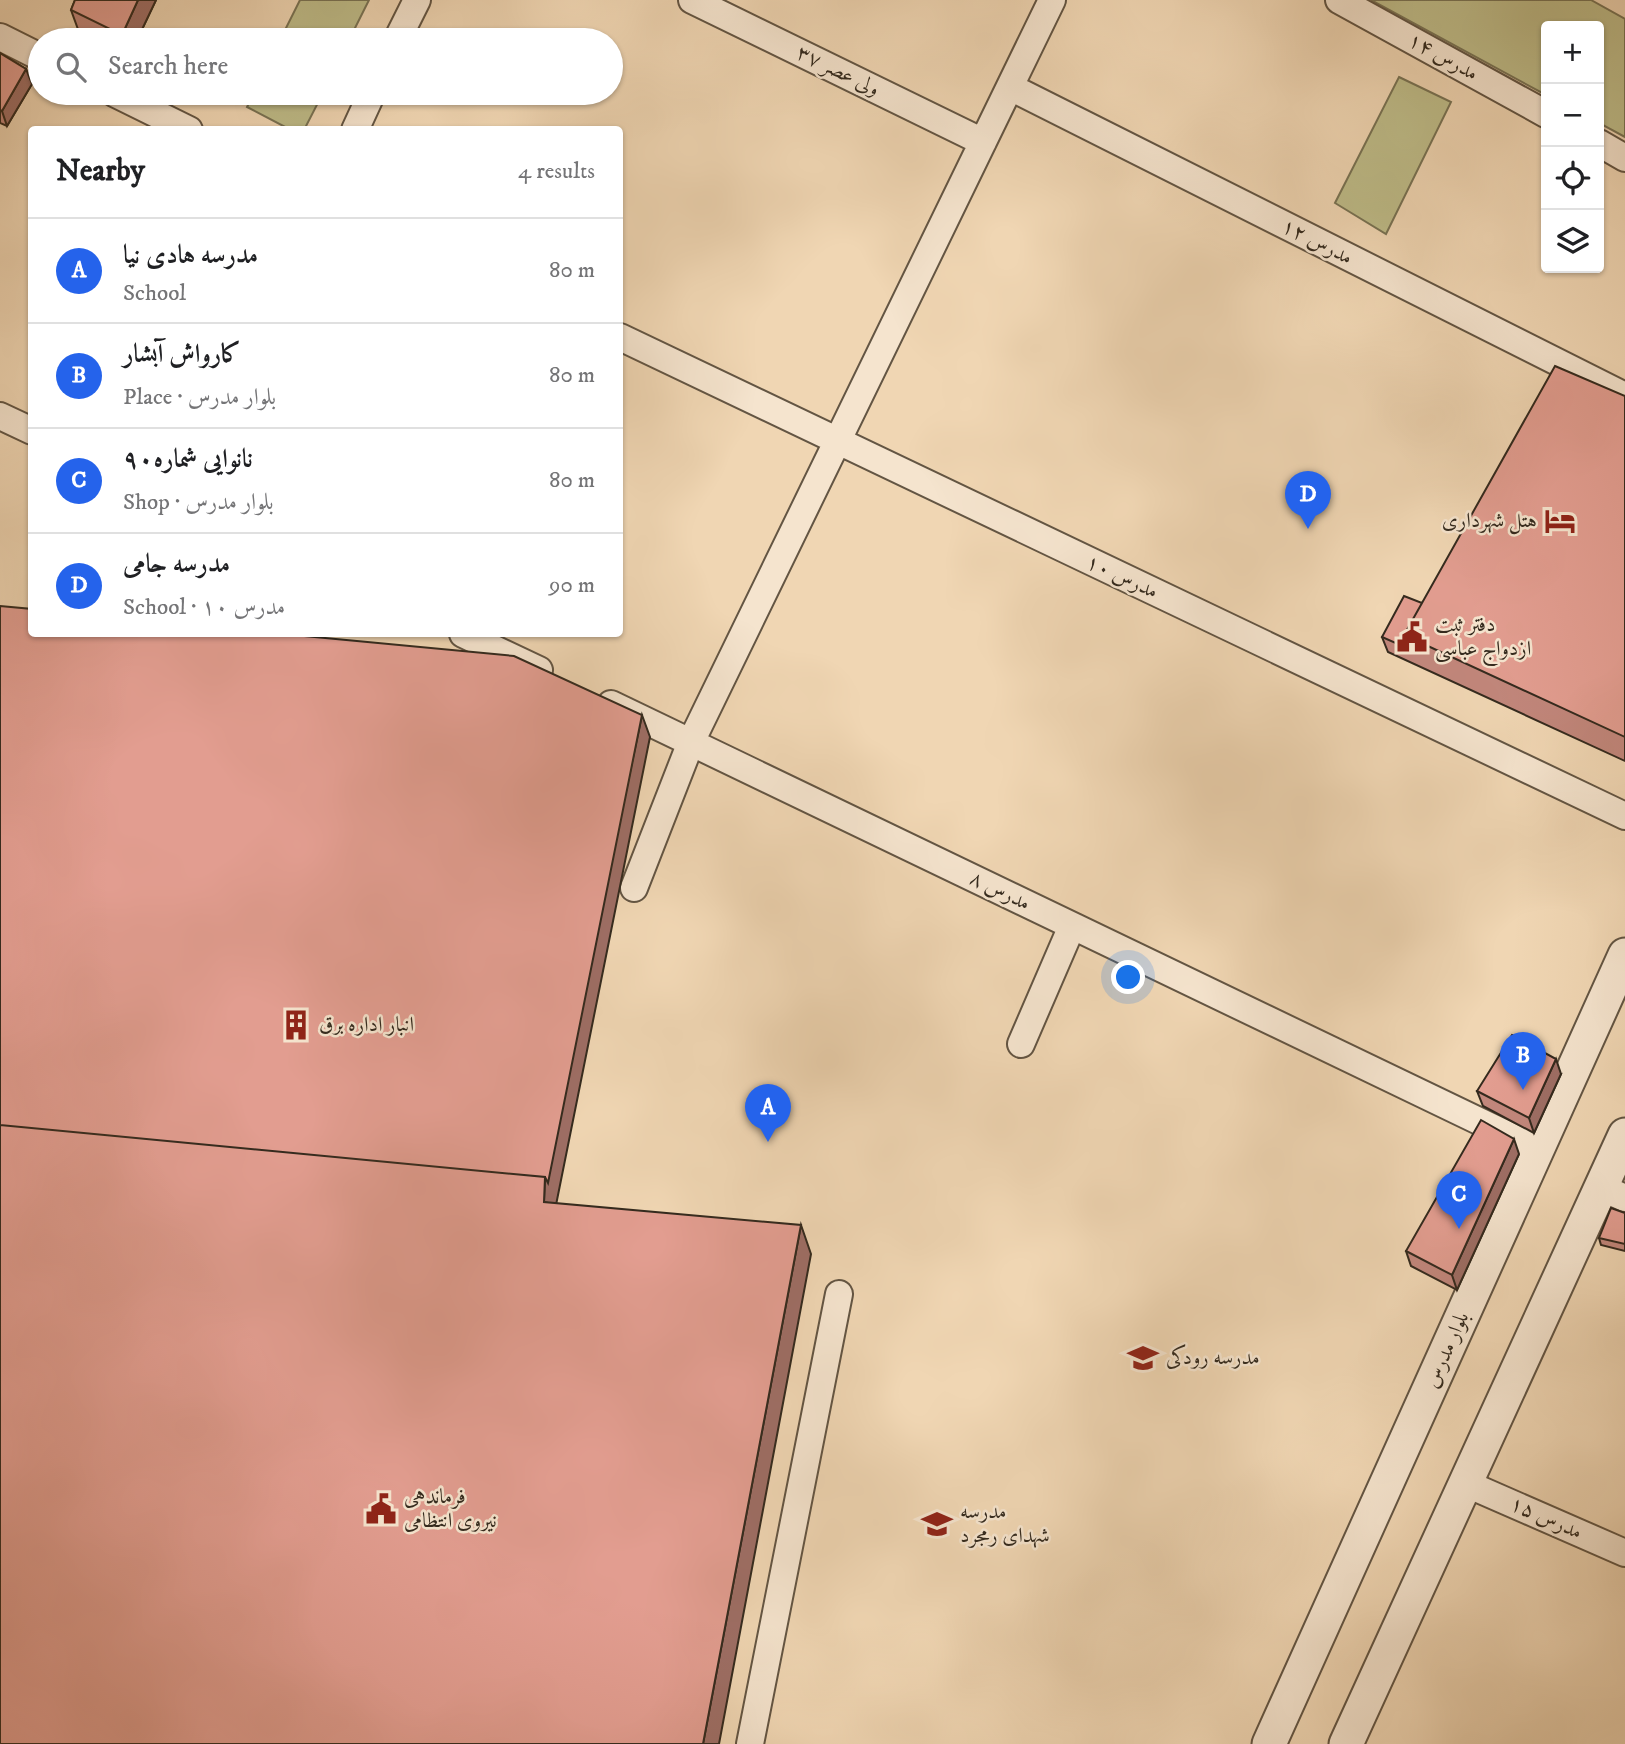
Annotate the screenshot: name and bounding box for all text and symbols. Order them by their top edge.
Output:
map controls [1541,21,1604,273]
button: + [1541,21,1604,84]
street label: مدرس ۱۴ [1403,27,1483,87]
search box [28,28,623,105]
street label: ولی عصر ۳۷ [792,40,884,102]
icon: search [52,48,90,86]
text: Search here [108,50,228,83]
button: − [1541,84,1604,147]
button: locate [1541,147,1604,210]
text: Nearby [56,153,145,190]
text: 4 results [518,157,595,186]
button: layers [1541,210,1604,273]
street label: مدرس ۱۲ [1277,213,1357,271]
text: مدرسه هادی نیا [123,239,258,272]
text: A [72,256,86,285]
text: 80 m [549,256,595,285]
text: School [123,279,186,308]
text: کارواش آبشار [123,338,241,371]
text: B [72,361,86,390]
text: 80 m [549,361,595,390]
text: Place · بلوار مدرس [123,383,276,412]
text: نانوایی شماره۹۰ [123,443,253,476]
text: C [71,466,87,495]
text: 80 m [549,466,595,495]
pin: D [1285,471,1331,529]
text: Shop · بلوار مدرس [123,488,274,517]
hotel icon: هتل شهرداری [1543,504,1577,538]
place label: هتل شهرداری [1442,508,1537,535]
text: مدرسه جامی [123,548,230,581]
street label: مدرس ۱۰ [1082,549,1162,605]
text: D [70,571,88,600]
text: 90 m [549,571,595,600]
text: School · مدرس ۱۰ [123,593,285,622]
place label: دفتر ثبت ازدواج عباسی [1435,612,1531,667]
public building icon: دفتر ثبت ازدواج عباسی [1395,620,1429,654]
street label: مدرس ۸ [966,865,1034,917]
your location [1111,960,1145,994]
building icon: انبار اداره برق [279,1008,313,1042]
place label: انبار اداره برق [319,1012,414,1038]
pin: B [1500,1032,1546,1090]
pin: A [745,1084,791,1142]
pin: C [1436,1171,1482,1229]
street label: بلوار مدرس [1419,1308,1475,1392]
school or university icon: مدرسه رودکی [1126,1341,1160,1375]
place label: مدرسه رودکی [1166,1344,1260,1371]
place label: فرماندهی نیروی انتظامی [404,1484,497,1534]
street label: مدرس ۱۵ [1506,1491,1586,1545]
public building icon: فرماندهی نیروی انتظامی [364,1492,398,1526]
place label: مدرسه شهدای رمجرد [960,1499,1050,1549]
school or university icon: مدرسه شهدای رمجرد [920,1507,954,1541]

